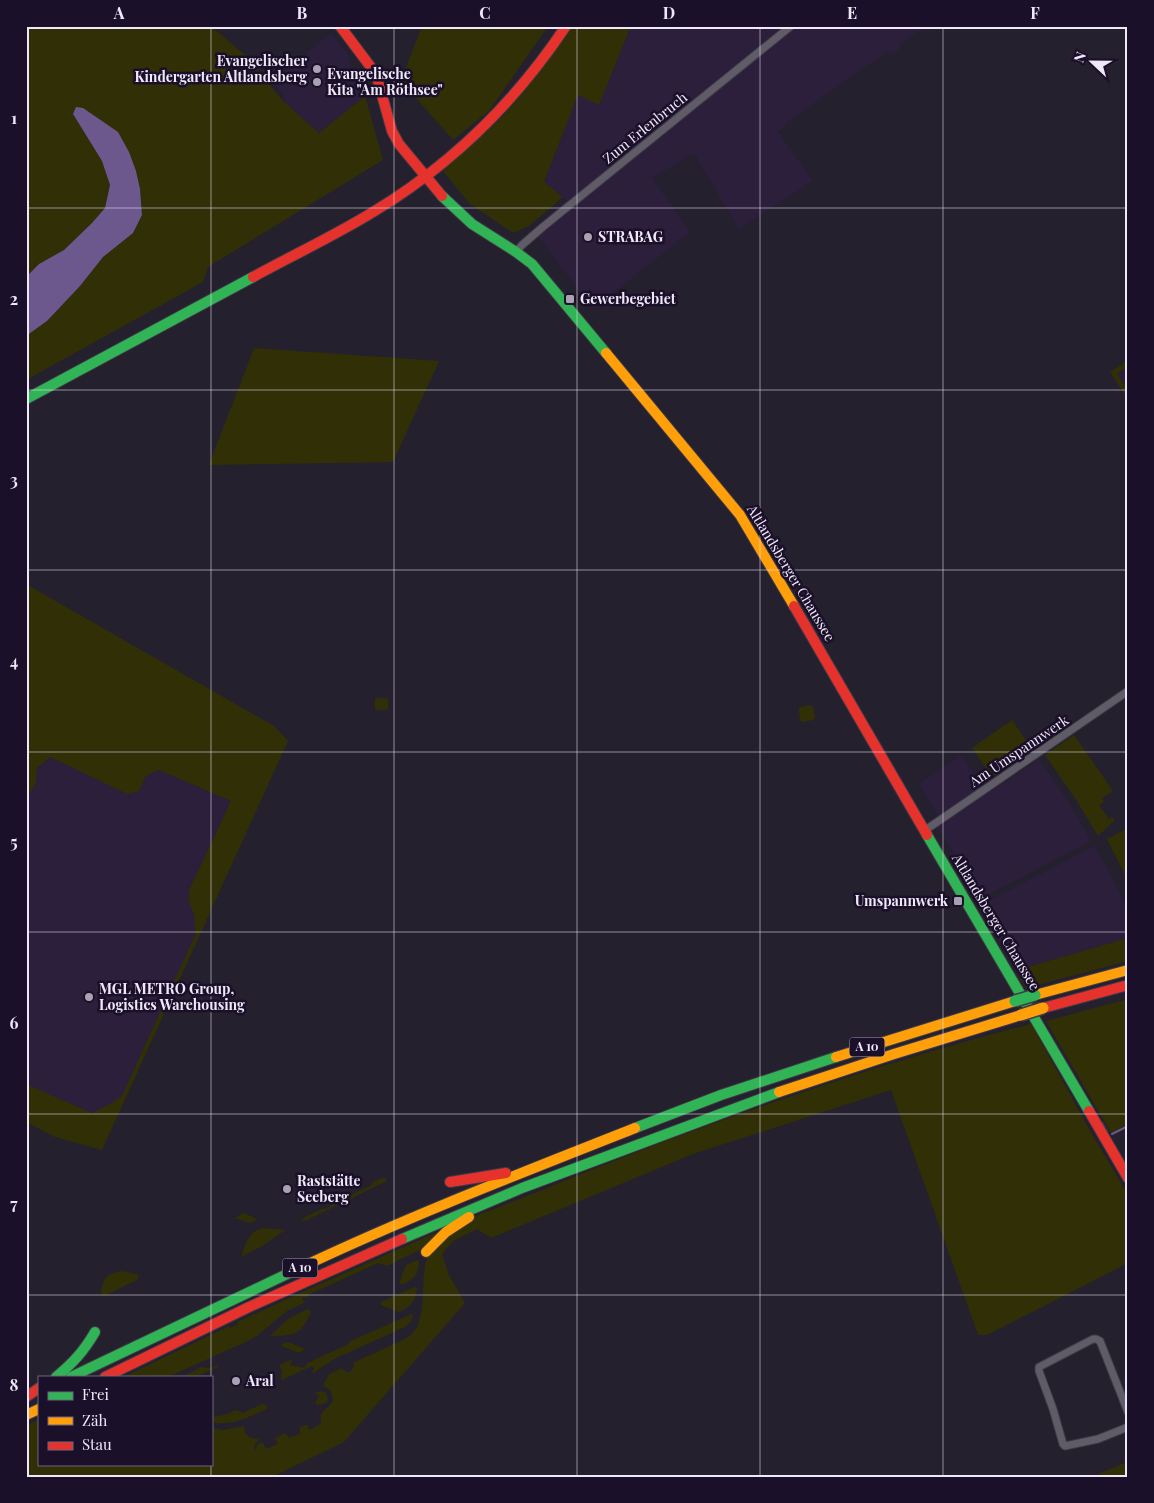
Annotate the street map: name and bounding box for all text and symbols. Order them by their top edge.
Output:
text: A [113,2,125,23]
text: B [297,2,308,23]
text: C [479,2,491,23]
text: D [663,2,675,23]
text: E [847,2,857,23]
text: F [1030,2,1040,23]
north arrow [1066,38,1116,88]
text: N [1069,49,1090,65]
place label: Evangelischer Kindergarten Altlandsberg [134,51,307,86]
marker: Evangelischer Kindergarten Altlandsberg [311,63,323,75]
place label: Evangelische Kita "Am Röthsee" [327,64,443,99]
marker: Evangelische Kita "Am Röthsee" [311,76,323,88]
street label: Zum Erlenbruch [599,87,691,168]
text: 1 [11,107,17,128]
place label: STRABAG [598,227,663,246]
marker: STRABAG [582,231,594,243]
text: 2 [10,288,18,309]
place label: Gewerbegebiet [580,289,676,308]
marker: Gewerbegebiet [564,293,576,305]
text: 3 [10,469,18,490]
street label: Altlandsberger Chaussee [743,500,840,645]
text: 4 [10,650,18,671]
street label: Am Umspannwerk [965,710,1072,791]
text: 5 [10,831,18,852]
street label: Altlandsberger Chaussee [948,849,1045,994]
place label: Umspannwerk [855,891,949,910]
marker: Umspannwerk [952,895,964,907]
place label: MGL METRO Group, Logistics Warehousing [99,979,245,1014]
marker: MGL METRO Group, Logistics Warehousing [83,991,95,1003]
text: 6 [10,1012,19,1033]
road number: A 10 [850,1038,884,1056]
place label: Raststätte Seeberg [297,1171,360,1206]
marker: Raststätte Seeberg [281,1183,293,1195]
text: 7 [10,1193,18,1214]
road number: A 10 [282,1258,318,1278]
place label: Aral [245,1371,274,1390]
text: 8 [10,1374,19,1395]
marker: Aral [230,1375,242,1387]
legend [38,1376,212,1466]
text: Frei [82,1384,110,1404]
text: Zäh [82,1410,107,1430]
text: Stau [82,1434,112,1454]

